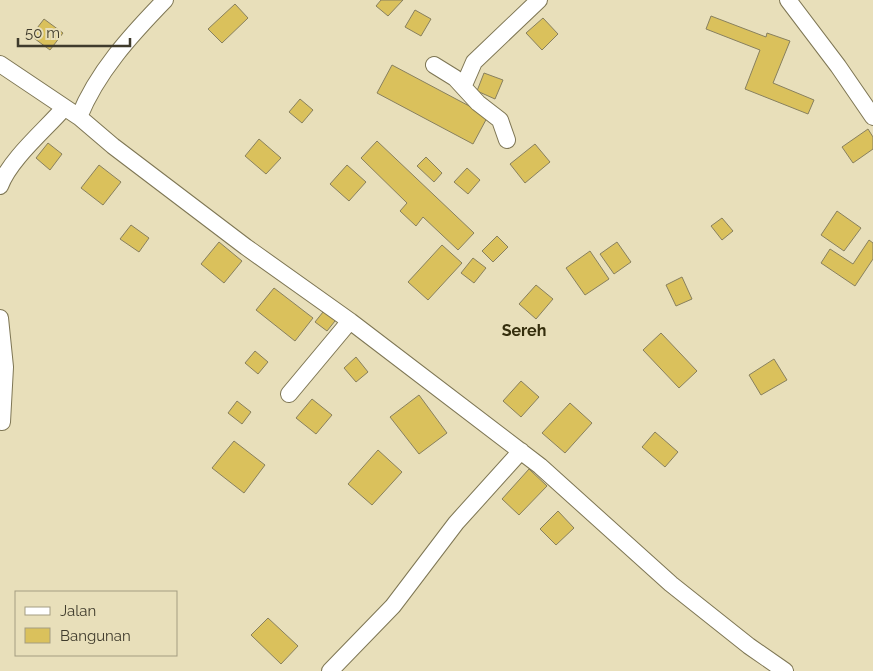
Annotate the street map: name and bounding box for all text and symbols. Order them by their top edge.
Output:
scale bar [18,15,130,47]
text: 50 m [25,24,60,42]
district label: Sereh [502,321,546,340]
legend [15,591,178,656]
text: Jalan [60,602,96,620]
text: Bangunan [60,627,131,645]

